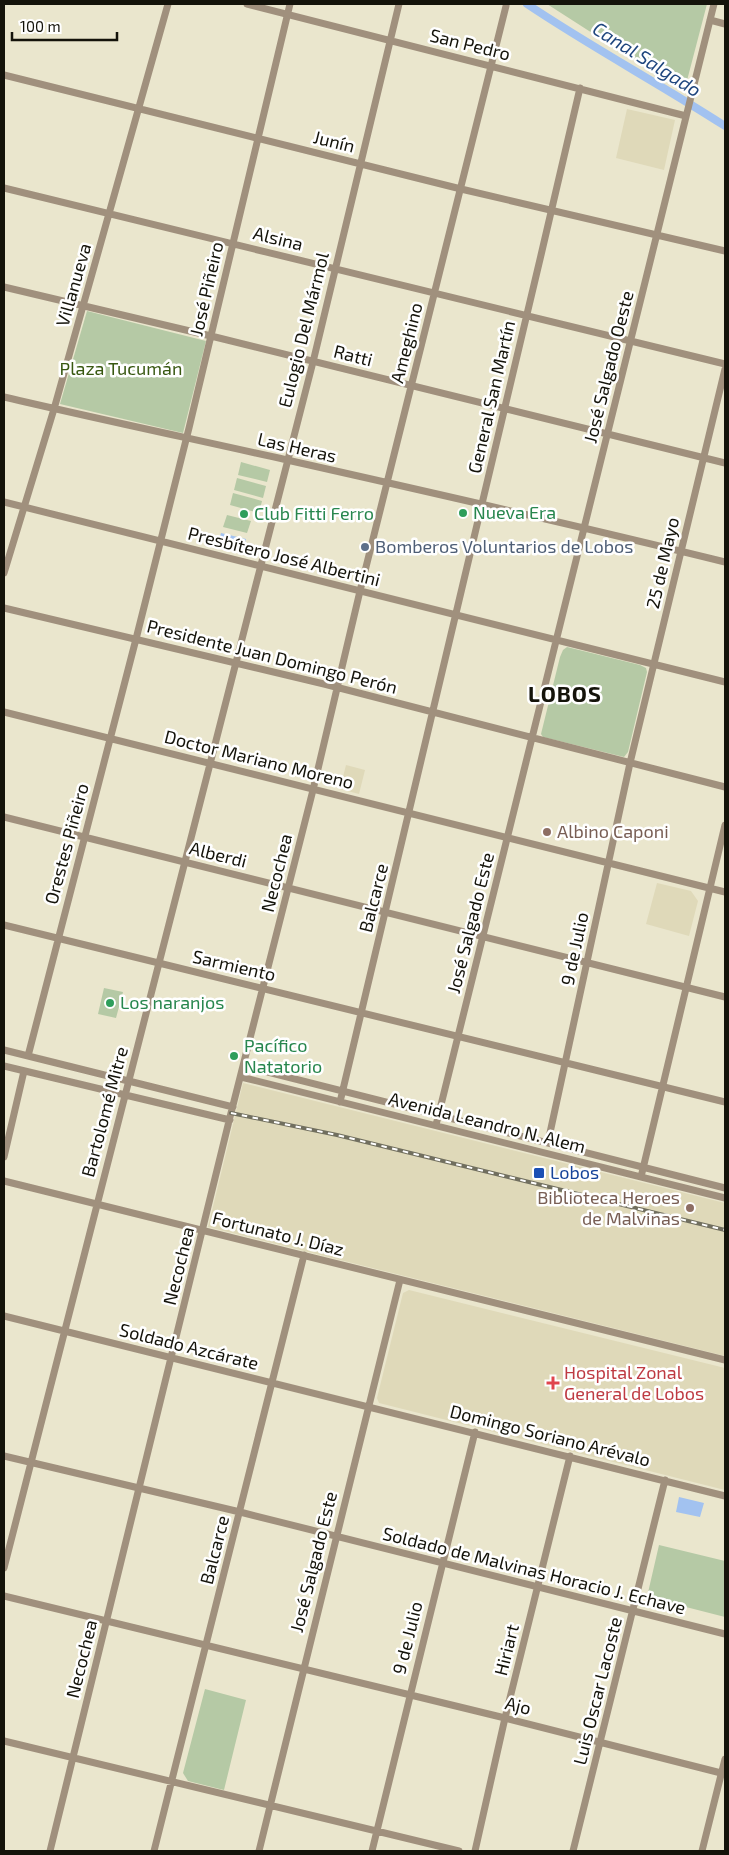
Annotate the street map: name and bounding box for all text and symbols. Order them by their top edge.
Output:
scale bar [12,10,118,42]
water label: Canal Salgado [589,16,706,101]
text: 100 m [20,17,61,35]
street label: San Pedro [428,23,513,65]
street label: Junín [311,125,357,157]
street label: Alsina [251,221,305,255]
street label: José Piñeiro [185,240,228,338]
street label: Villanueva [51,241,95,329]
street label: Eulogio Del Mármol [273,249,333,410]
street label: José Salgado Oeste [578,288,638,445]
street label: Ameghino [385,300,427,385]
street label: General San Martín [463,318,519,475]
street label: Ratti [332,340,375,370]
park label: Plaza Tucumán [60,357,182,379]
street label: Las Heras [256,427,339,467]
place label: Nueva Era [473,501,556,523]
place label: Club Fitti Ferro [254,502,374,524]
marker: Nueva Era [457,507,469,519]
marker: Club Fitti Ferro [238,508,250,520]
street label: 25 de Mayo [641,515,683,611]
street label: Presbítero José Albertini [186,522,383,591]
place label: Bomberos Voluntarios de Lobos [375,535,633,557]
marker: Bomberos Voluntarios de Lobos [359,541,371,553]
street label: Presidente Juan Domingo Perón [145,614,400,698]
district label: LOBOS [528,680,602,706]
street label: Doctor Mariano Moreno [162,725,356,793]
street label: Orestes Piñeiro [39,781,93,907]
place label: Albino Caponi [557,820,669,842]
marker: Albino Caponi [541,826,553,838]
street label: Necochea [256,831,296,914]
street label: Alberdi [187,836,249,872]
street label: José Salgado Este [442,850,498,996]
street label: Balcarce [354,861,392,935]
street label: 9 de Julio [556,910,593,987]
street label: Sarmiento [191,945,278,985]
place label: Los naranjos [120,991,224,1013]
marker: Los naranjos [104,997,116,1009]
place label: Pacífico Natatorio [244,1034,322,1077]
street label: Bartolomé Mitre [76,1044,132,1179]
marker: Pacífico Natatorio [228,1050,240,1062]
street label: Avenida Leandro N. Alem [386,1087,588,1157]
place label: Lobos [550,1161,599,1183]
marker: Lobos [532,1166,546,1180]
place label: Biblioteca Heroes de Malvinas [537,1186,680,1229]
marker: Biblioteca Heroes de Malvinas [684,1202,696,1214]
street label: Fortunato J. Díaz [210,1206,346,1260]
street label: Necochea [158,1224,198,1307]
street label: Soldado Azcárate [117,1318,261,1374]
place label: Hospital Zonal General de Lobos [564,1361,704,1404]
marker: Hospital Zonal General de Lobos [546,1376,560,1390]
street label: Domingo Soriano Arévalo [448,1399,653,1471]
street label: José Salgado Este [285,1489,341,1635]
street label: Balcarce [195,1513,233,1587]
street label: Soldado de Malvinas Horacio J. Echave [380,1522,688,1618]
street label: 9 de Julio [387,1599,427,1676]
street label: Luis Oscar Lacoste [568,1615,626,1767]
street label: Necochea [61,1617,101,1700]
street label: Hiriart [489,1622,523,1678]
street label: Ajo [503,1691,533,1719]

